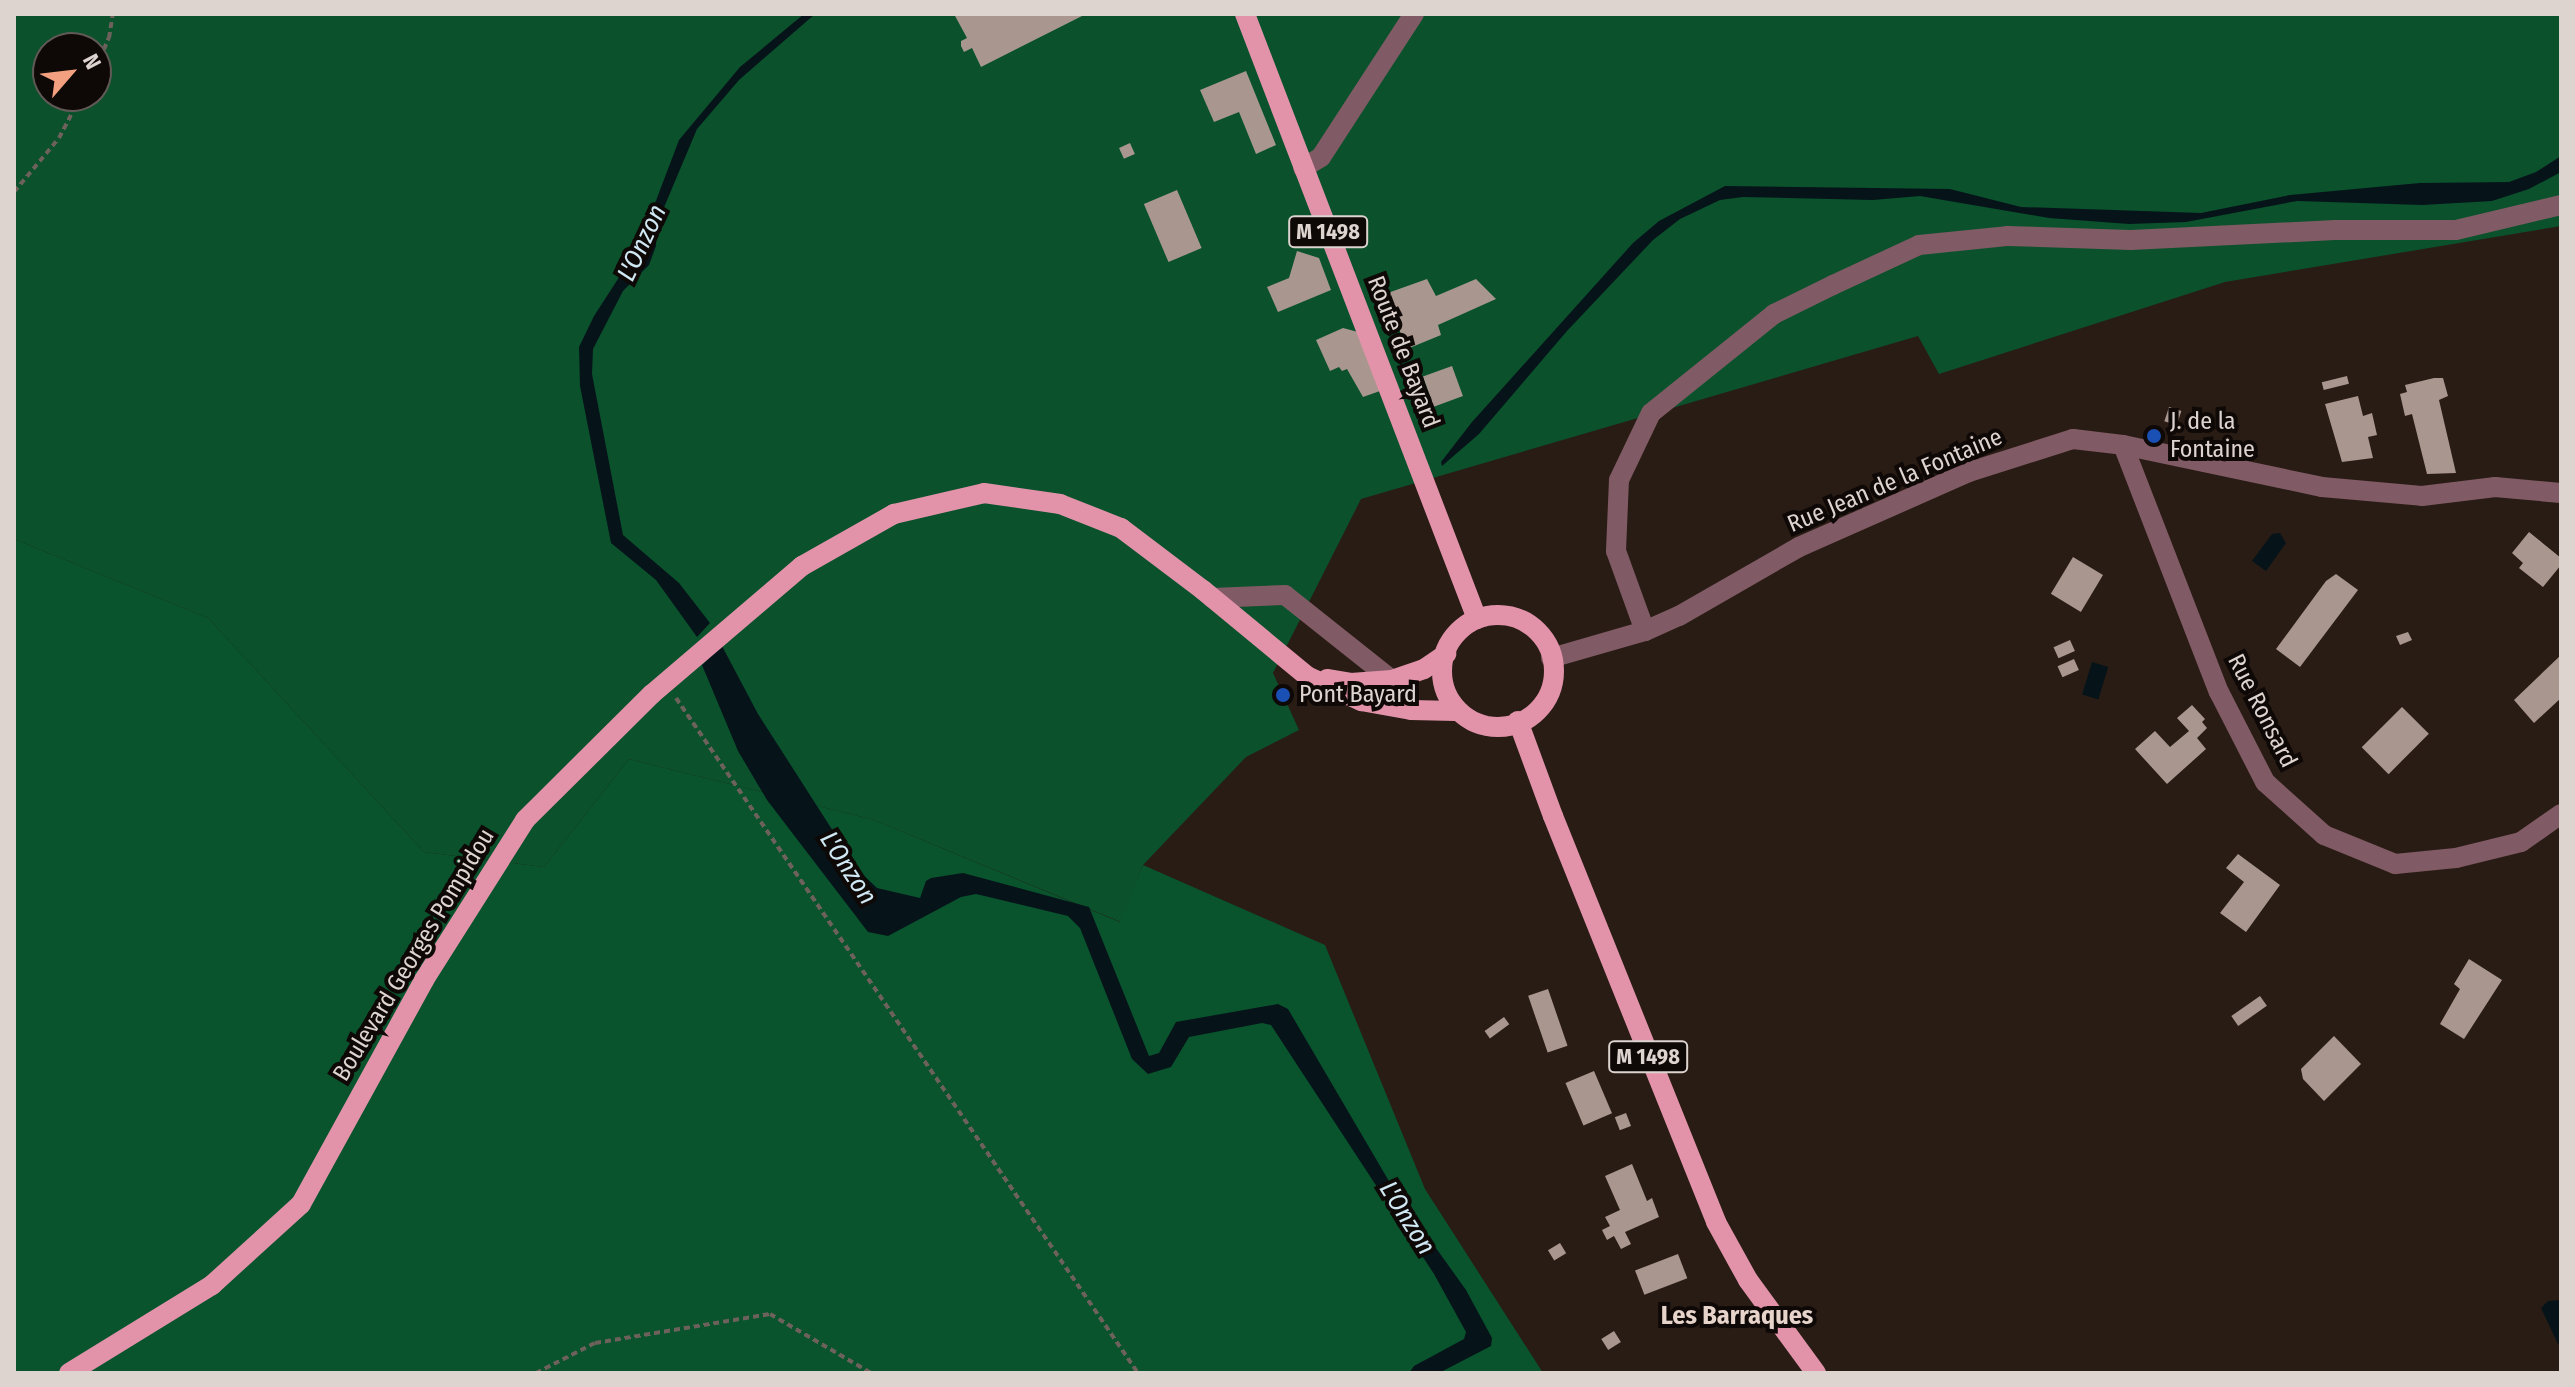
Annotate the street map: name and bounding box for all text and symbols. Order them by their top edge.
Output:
north arrow [32,32,112,112]
text: N [77,49,107,74]
water label: L'Onzon [611,200,673,286]
road number: M 1498 [1288,214,1368,250]
street label: Route de Bayard [1361,272,1445,432]
place label: J. de la Fontaine [2170,408,2255,464]
street label: Rue Jean de la Fontaine [1783,423,2007,539]
marker: J. de la Fontaine [2145,427,2163,445]
street label: Rue Ronsard [2221,649,2303,773]
place label: Pont Bayard [1299,681,1417,709]
marker: Pont Bayard [1274,686,1292,704]
street label: Boulevard Georges Pompidou [327,824,501,1086]
water label: L'Onzon [813,826,883,910]
road number: M 1498 [1608,1039,1688,1075]
water label: L'Onzon [1372,1175,1442,1261]
district label: Les Barraques [1661,1300,1813,1332]

